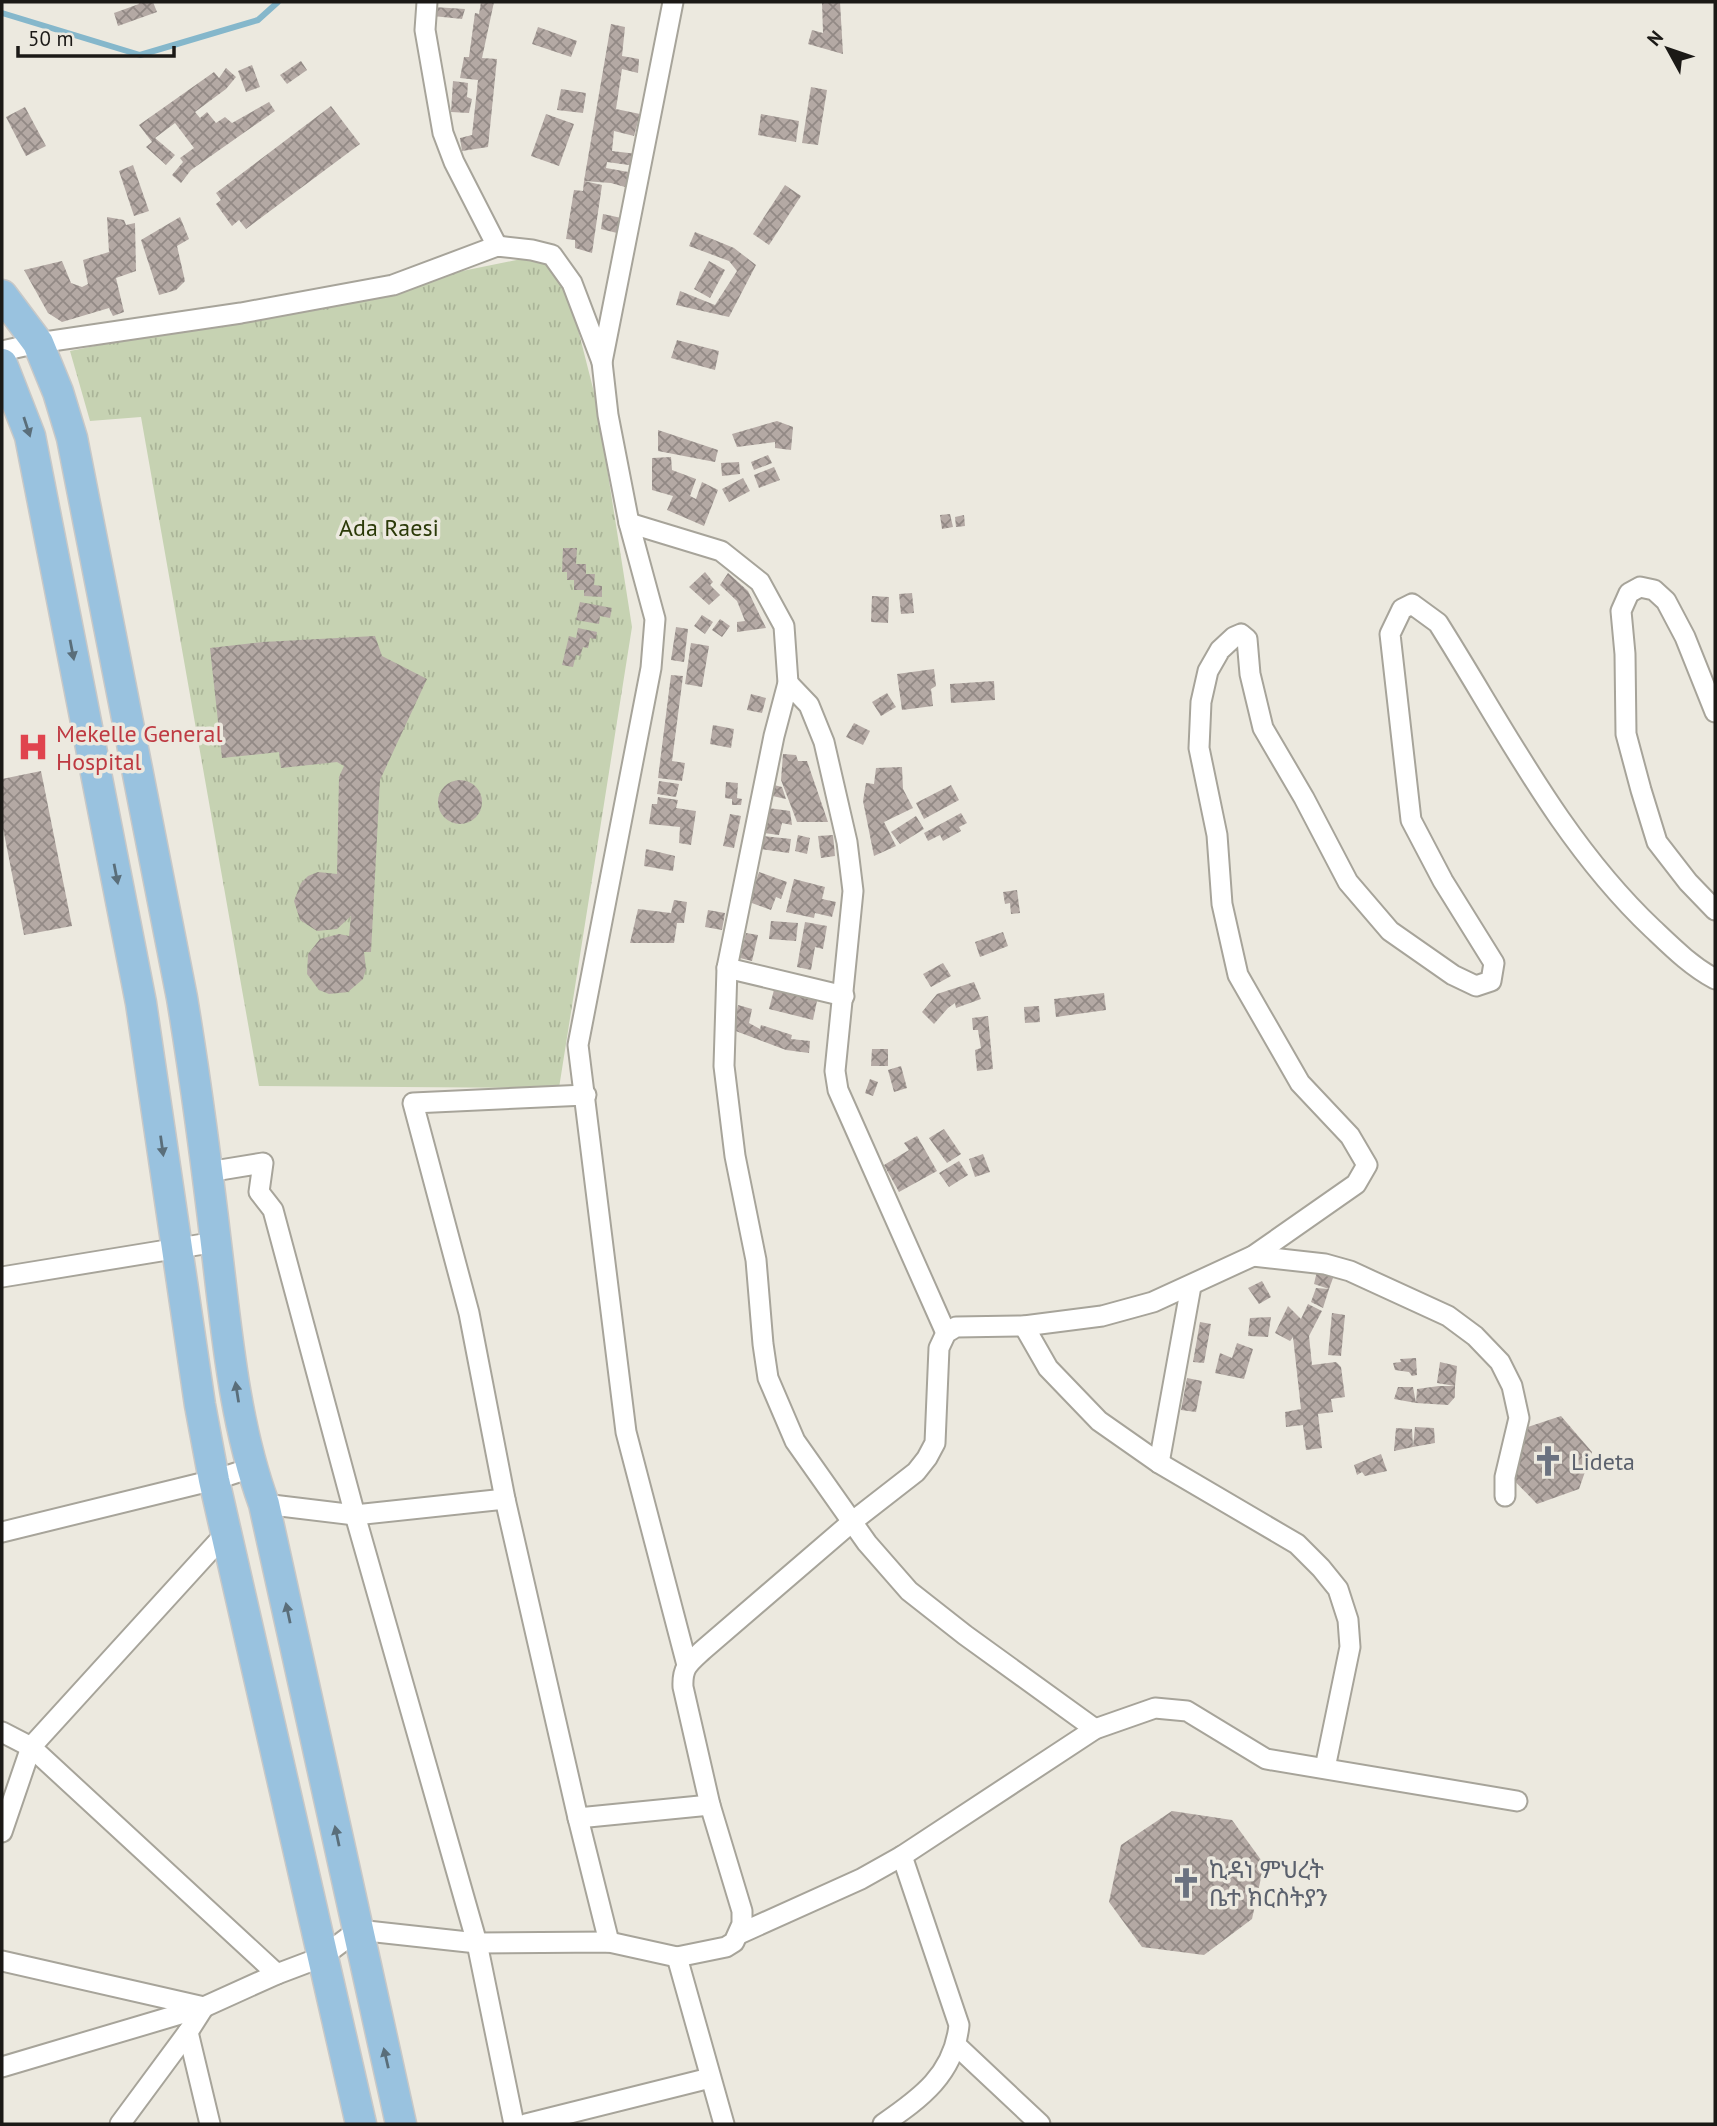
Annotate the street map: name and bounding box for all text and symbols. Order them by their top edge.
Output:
scale bar [18,14,173,58]
north arrow [1633,14,1703,84]
text: 50 m [28,25,74,52]
text: N [1642,26,1668,51]
one-way arrow [22,417,32,438]
park label: Ada Raesi [339,512,439,543]
one-way arrow [67,639,78,661]
place label: Mekelle General Hospital [56,718,222,777]
hospital icon: Mekelle General Hospital [16,730,50,764]
one-way arrow [110,863,121,885]
one-way arrow [156,1135,167,1157]
one-way arrow [231,1381,242,1403]
church icon: Lideta [1531,1444,1565,1478]
place label: Lideta [1571,1446,1635,1477]
one-way arrow [282,1602,293,1624]
one-way arrow [331,1824,342,1846]
place label: ኪዳነ ምህረት ቤተ ክርስትያን [1209,1854,1328,1913]
church icon: ኪዳነ ምህረት ቤተ ክርስትያን [1169,1866,1203,1900]
one-way arrow [381,2047,392,2069]

